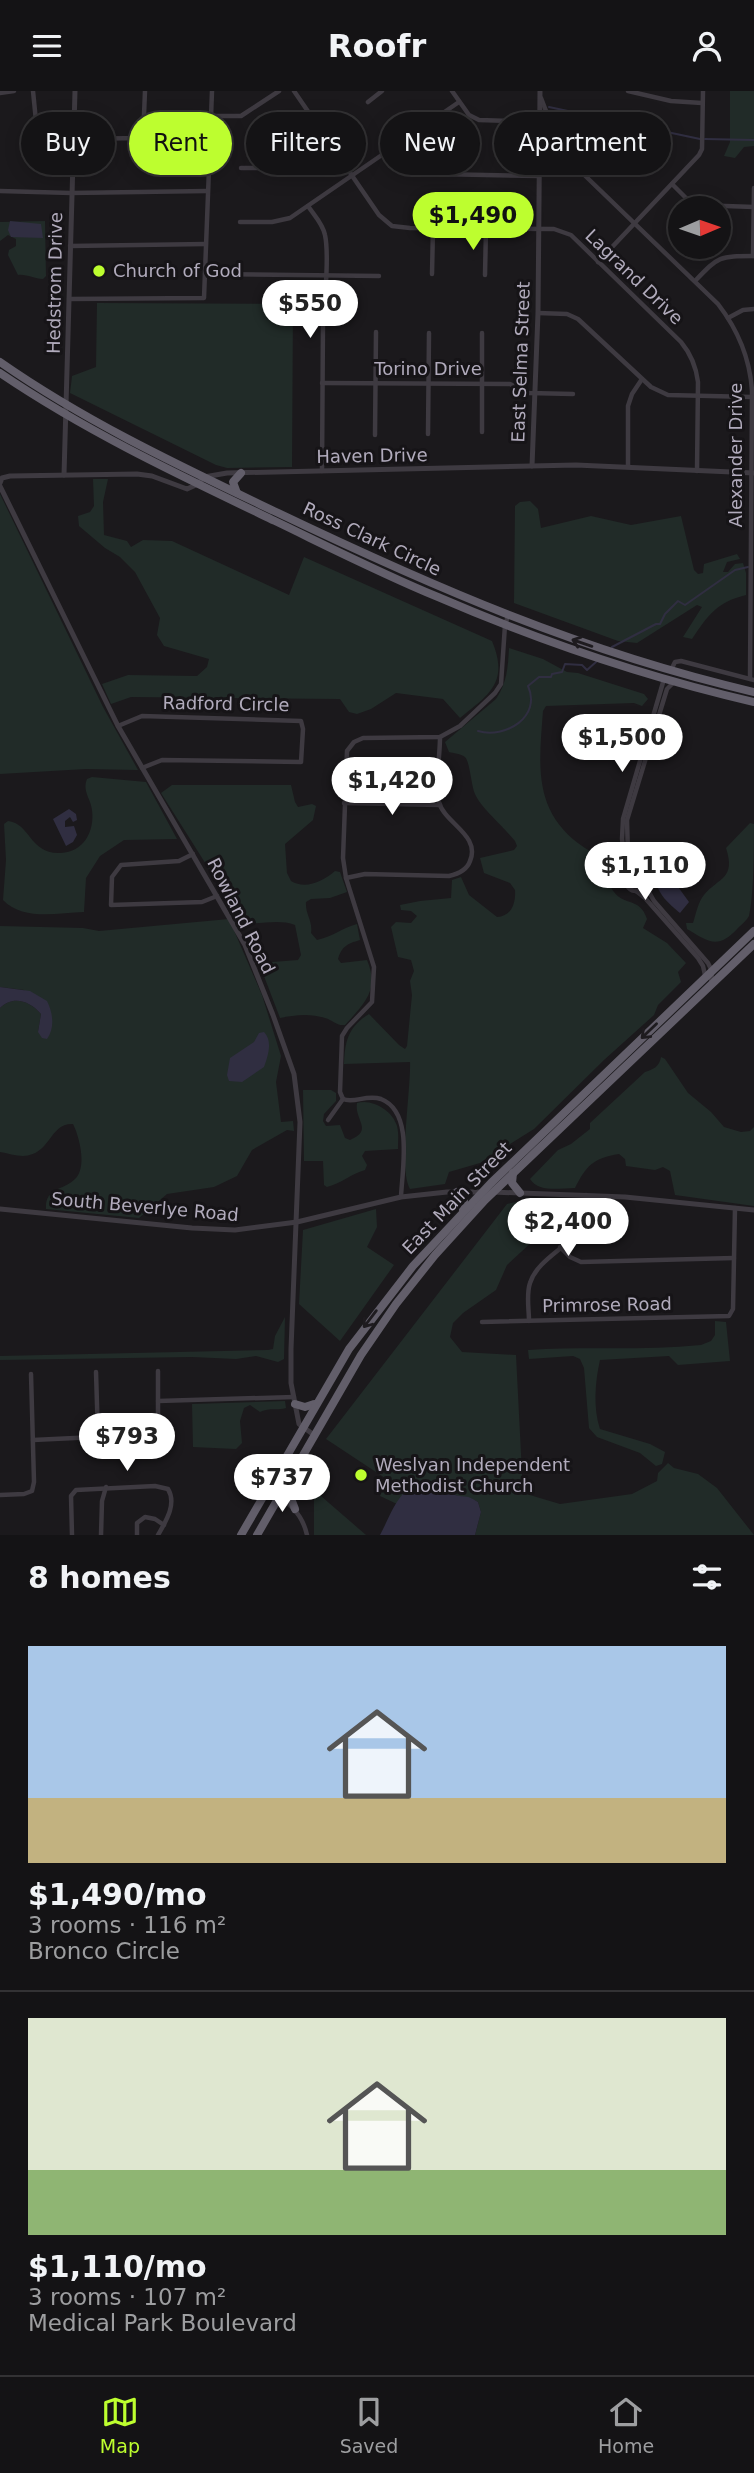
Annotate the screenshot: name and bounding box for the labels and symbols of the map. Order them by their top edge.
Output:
pin: $1,490 [416,193,530,252]
north arrow [668,196,732,259]
street label: Hedstrom Drive [43,212,66,354]
street label: Lagrand Drive [581,225,687,328]
place label: Church of God [113,260,242,281]
marker: Church of God [91,263,107,279]
pin: $550 [269,281,351,340]
street label: East Selma Street [507,281,534,443]
street label: Torino Drive [373,358,482,379]
street label: Alexander Drive [725,383,746,527]
street label: Haven Drive [316,444,428,467]
street label: Ross Clark Circle [300,497,445,580]
one-way arrow [572,636,594,648]
street label: Radford Circle [162,692,290,715]
pin: $1,500 [565,715,679,774]
pin: $1,420 [335,757,449,817]
pin: $1,110 [588,843,702,902]
street label: Rowland Road [203,854,280,977]
one-way arrow [640,1023,657,1040]
street label: East Main Street [398,1137,516,1258]
street label: South Beverlye Road [50,1188,240,1225]
pin: $2,400 [511,1199,625,1258]
street label: Primrose Road [542,1293,672,1316]
one-way arrow [363,1309,378,1328]
pin: $793 [86,1413,168,1473]
place label: Weslyan Independent Methodist Church [375,1454,570,1496]
pin: $737 [241,1455,323,1514]
marker: Weslyan Independent Methodist Church [353,1467,369,1483]

